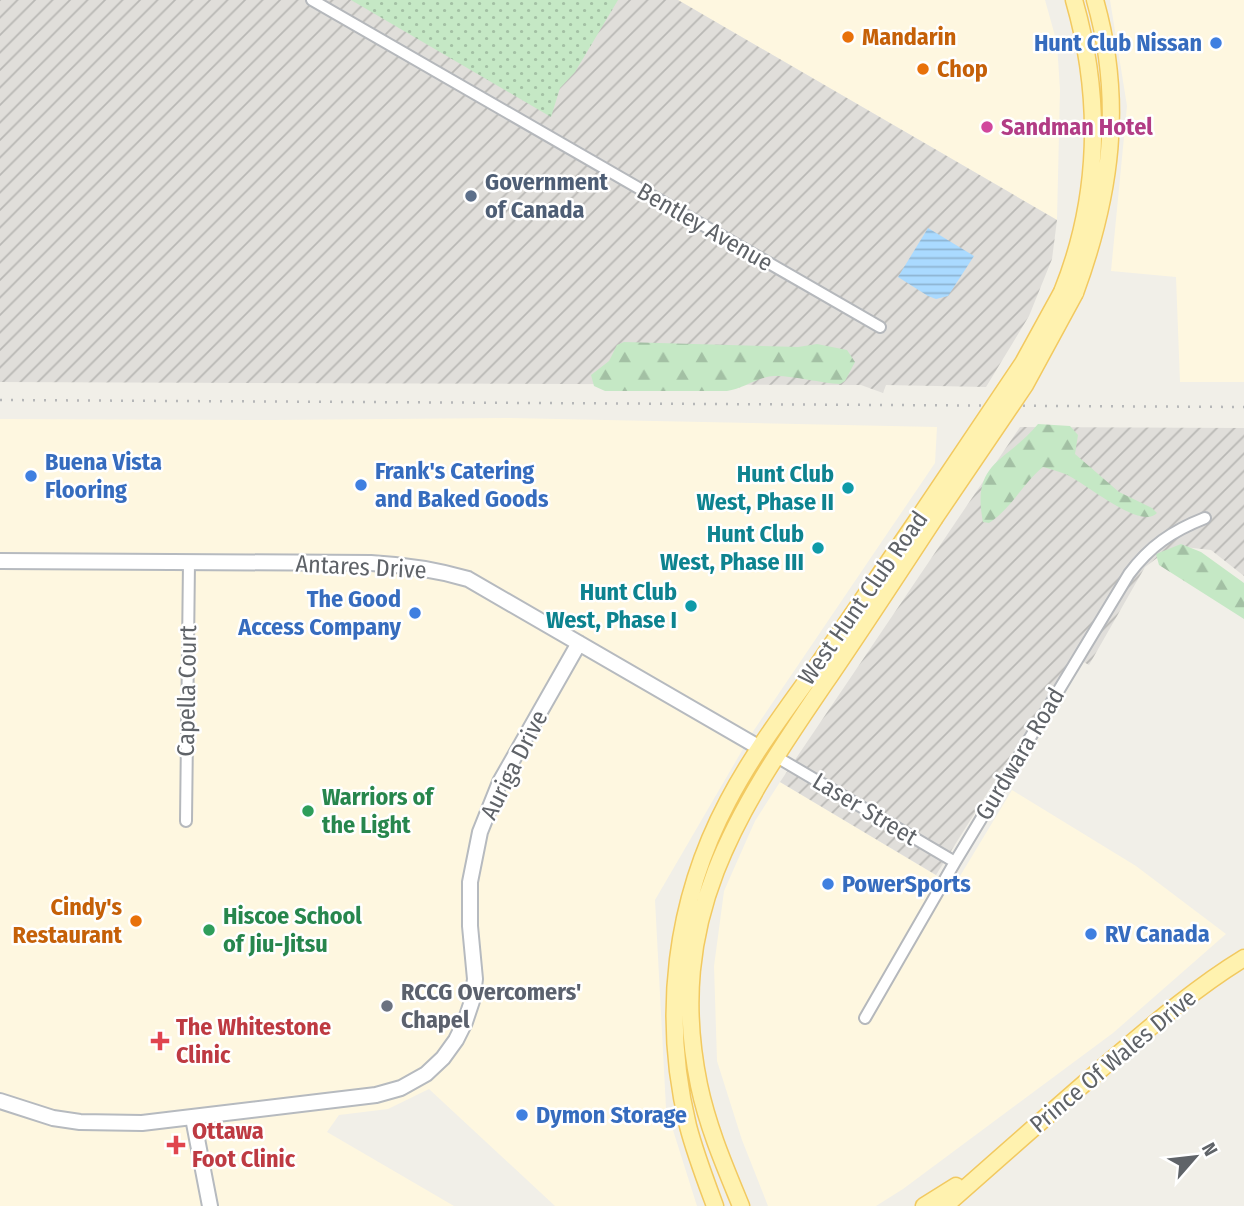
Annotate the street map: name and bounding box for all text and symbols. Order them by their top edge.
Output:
place label: Mandarin [862,23,956,51]
marker: Mandarin [840,29,856,45]
place label: Hunt Club Nissan [1034,29,1202,57]
marker: Hunt Club Nissan [1208,35,1224,51]
place label: Chop [937,55,988,83]
marker: Chop [915,61,931,77]
place label: Sandman Hotel [1001,113,1153,141]
marker: Sandman Hotel [979,119,995,135]
place label: Government of Canada [485,168,608,224]
street label: Bentley Avenue [632,177,778,277]
marker: Government of Canada [463,188,479,204]
place label: Buena Vista Flooring [45,448,162,504]
place label: Frank's Catering and Baked Goods [375,457,549,513]
place label: Hunt Club West, Phase II [696,460,834,516]
marker: Buena Vista Flooring [23,468,39,484]
marker: Frank's Catering and Baked Goods [353,477,369,493]
marker: Hunt Club West, Phase II [840,480,856,496]
street label: West Hunt Club Road [793,506,933,690]
place label: Hunt Club West, Phase III [660,520,804,576]
marker: Hunt Club West, Phase III [810,540,826,556]
street label: Antares Drive [295,550,427,584]
place label: Hunt Club West, Phase I [546,578,677,634]
place label: The Good Access Company [237,585,402,641]
marker: Hunt Club West, Phase I [683,598,699,614]
marker: The Good Access Company [407,605,423,621]
street label: Capella Court [172,625,202,757]
street label: Gurdwara Road [970,683,1070,825]
street label: Auriga Drive [475,706,553,824]
street label: Laser Street [808,767,923,851]
place label: Warriors of the Light [322,783,435,839]
marker: Warriors of the Light [300,803,316,819]
place label: PowerSports [842,870,971,898]
marker: PowerSports [820,876,836,892]
place label: Cindy's Restaurant [13,893,123,949]
place label: Hiscoe School of Jiu-Jitsu [223,902,362,958]
marker: Cindy's Restaurant [128,913,144,929]
place label: RV Canada [1105,920,1210,948]
marker: Hiscoe School of Jiu-Jitsu [201,922,217,938]
marker: RV Canada [1083,926,1099,942]
place label: RCCG Overcomers' Chapel [401,978,581,1034]
street label: Prince Of Wales Drive [1024,983,1202,1139]
marker: RCCG Overcomers' Chapel [379,998,395,1014]
place label: The Whitestone Clinic [176,1013,331,1069]
marker: The Whitestone Clinic [150,1031,170,1051]
place label: Dymon Storage [536,1101,687,1129]
marker: Dymon Storage [514,1107,530,1123]
place label: Ottawa Foot Clinic [192,1117,296,1173]
north arrow [1160,1122,1230,1192]
marker: Ottawa Foot Clinic [166,1135,186,1155]
text: N [1197,1139,1222,1160]

